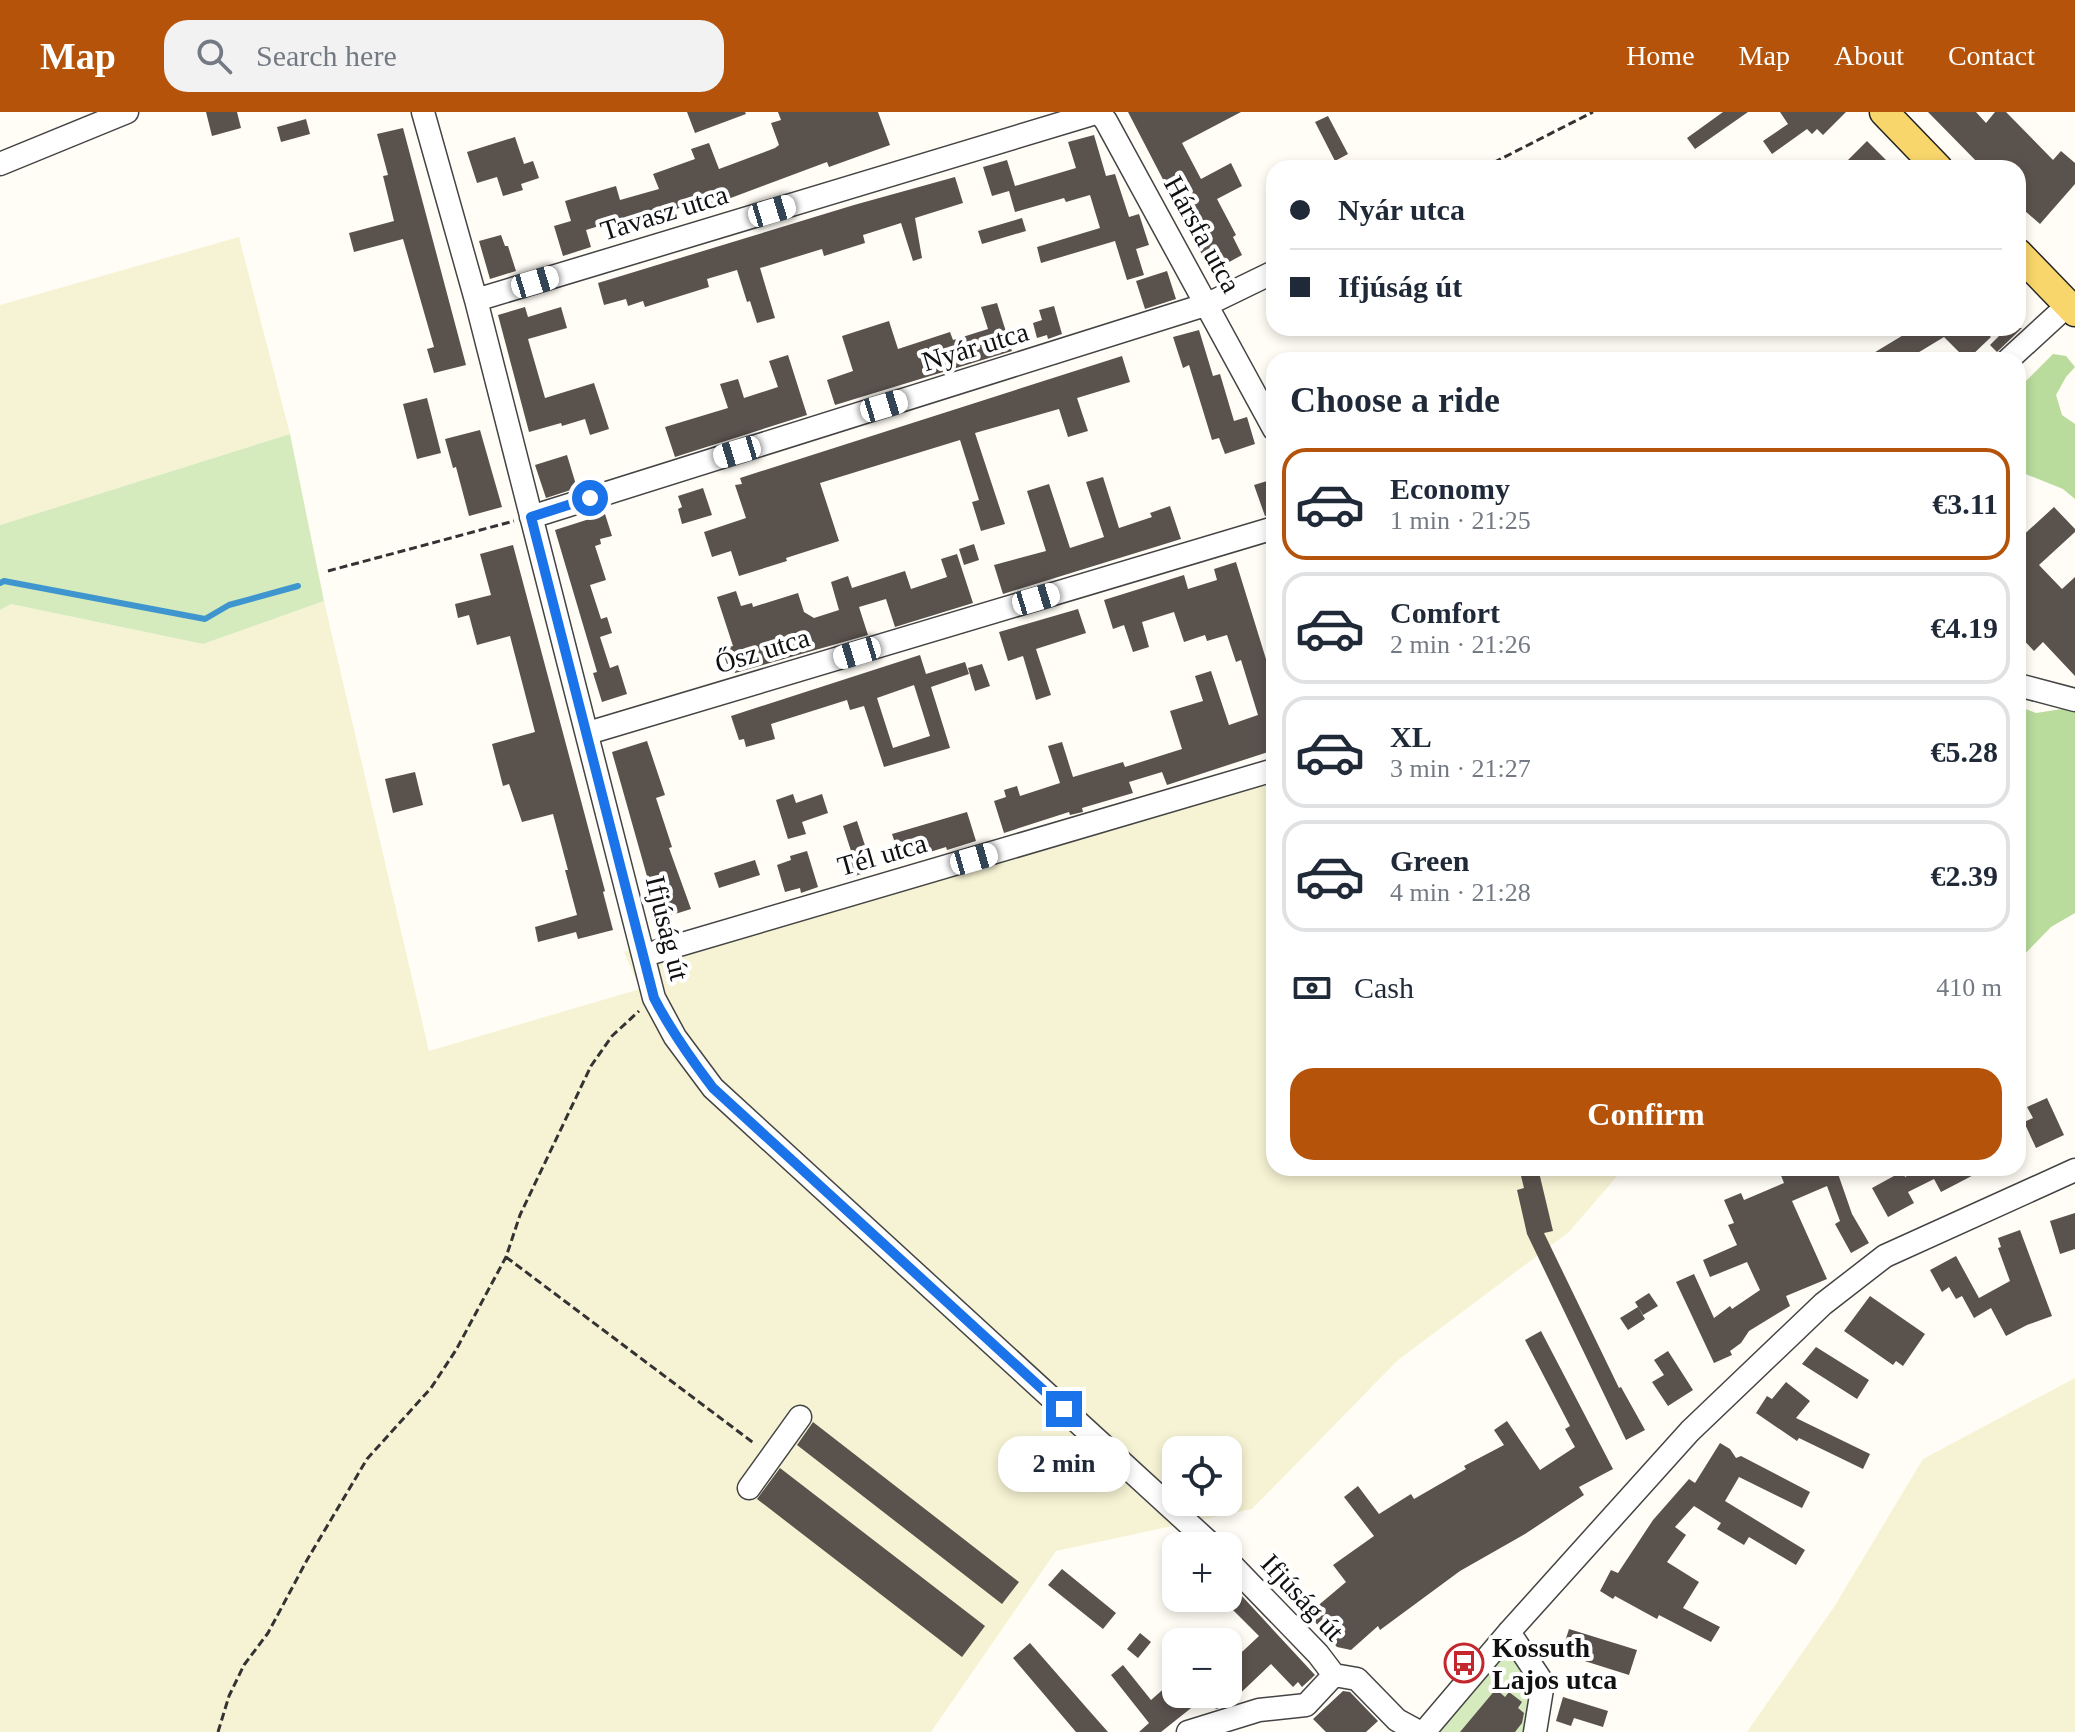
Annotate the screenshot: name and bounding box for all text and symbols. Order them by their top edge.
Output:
search box [164,20,724,92]
icon: search [192,34,236,78]
text: Map [40,35,116,77]
text: Search here [256,39,397,72]
text: Home [1626,40,1695,71]
text: Map [1739,40,1790,71]
text: About [1834,40,1904,71]
text: Contact [1948,40,2035,71]
street label: Hársfa utca [1158,171,1247,298]
street label: Tavasz utca [597,178,732,246]
car [746,193,798,229]
text: Nyár utca [1338,193,1465,226]
car [509,264,561,300]
text: Ifjúság út [1338,270,1462,303]
street label: Nyár utca [918,315,1033,377]
text: Choose a ride [1290,380,1500,420]
car [858,388,910,424]
car [711,434,763,470]
icon: car [1294,468,1366,540]
text: Economy [1390,472,1510,505]
route start [572,480,608,516]
text: €3.11 [1932,487,1998,520]
text: 1 min · 21:25 [1390,506,1531,535]
car [1010,581,1062,617]
icon: car [1294,592,1366,664]
text: Comfort [1390,596,1500,629]
text: €4.19 [1931,611,1998,644]
street label: Ősz utca [711,621,814,680]
text: 2 min · 21:26 [1390,630,1531,659]
car [831,635,883,671]
icon: car [1294,716,1366,788]
text: XL [1390,720,1432,753]
text: €5.28 [1931,735,1998,768]
text: 3 min · 21:27 [1390,754,1531,783]
street label: Tél utca [834,827,931,882]
icon: car [1294,840,1366,912]
car [948,841,1000,877]
text: Green [1390,844,1469,877]
text: €2.39 [1931,859,1998,892]
street label: Ifjúság út [640,873,695,984]
text: 4 min · 21:28 [1390,878,1531,907]
icon: cash [1290,966,1334,1010]
text: Cash [1354,971,1414,1004]
text: 410 m [1936,973,2002,1002]
button: Confirm [1290,1068,2002,1160]
route end [1046,1391,1082,1427]
map controls [1162,1436,1242,1708]
button: locate [1162,1436,1242,1516]
callout: 2 min [998,1437,1130,1493]
text: 2 min [1033,1449,1095,1478]
button: + [1162,1532,1242,1612]
street label: Ifjúság út [1255,1548,1350,1647]
button: − [1162,1628,1242,1708]
place label: Kossuth Lajos utca [1492,1632,1617,1695]
bus stop icon: Kossuth Lajos utca [1443,1642,1485,1684]

